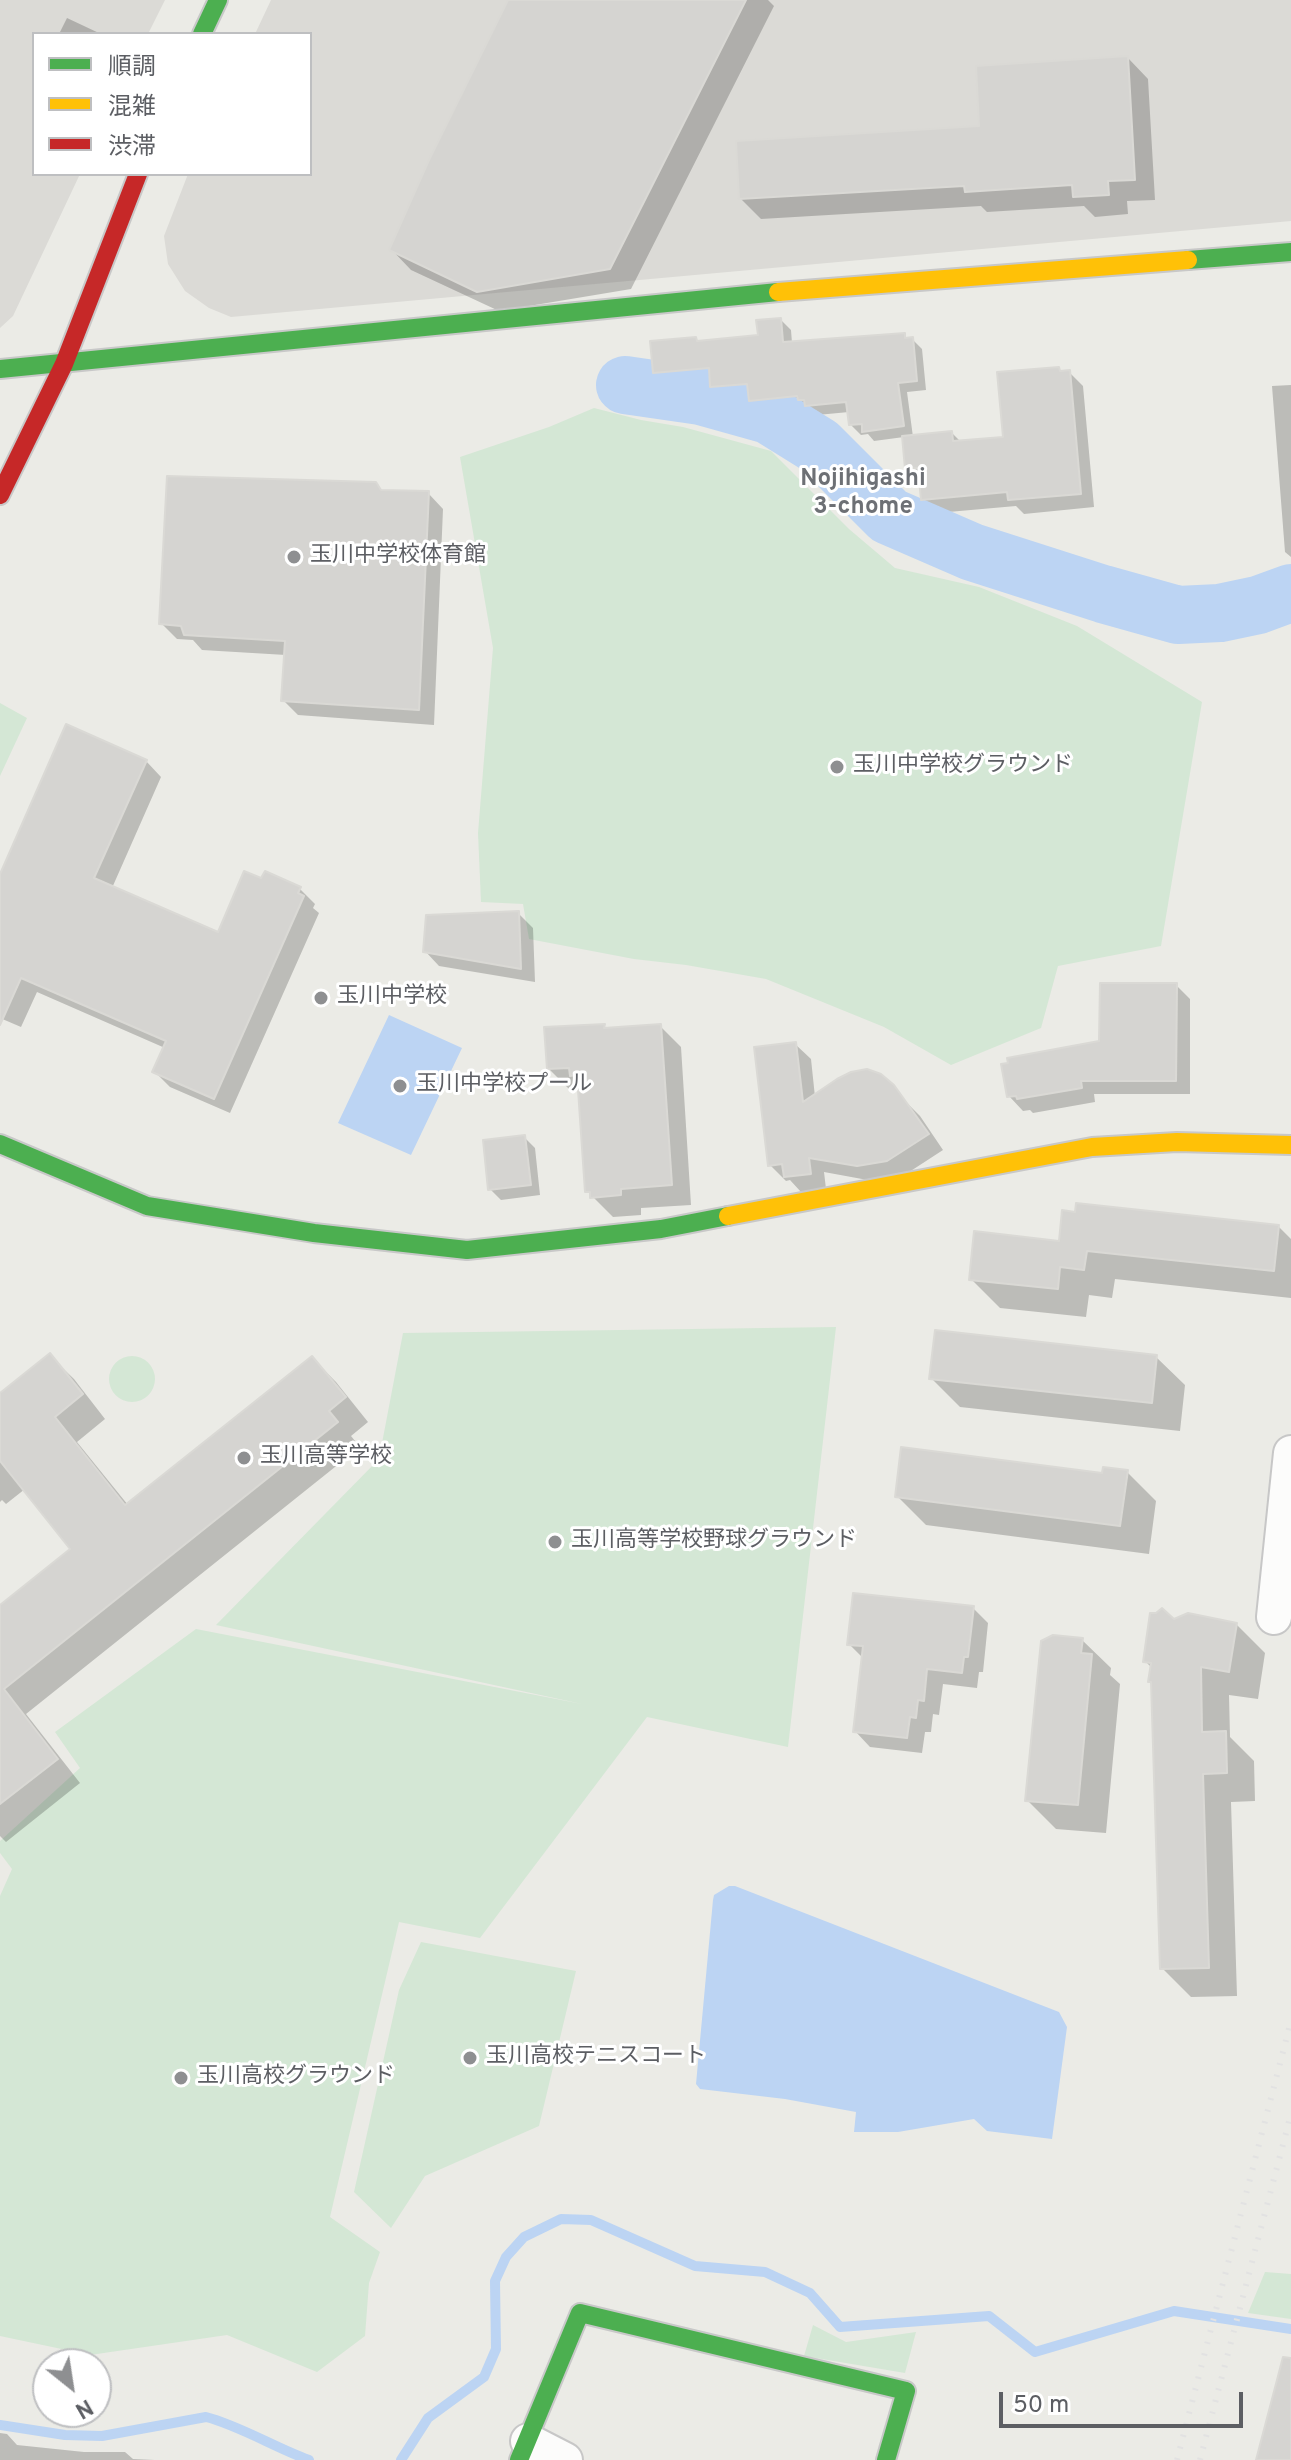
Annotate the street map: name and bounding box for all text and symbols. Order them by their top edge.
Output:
legend [32,32,312,176]
text: 順調 [108,53,156,83]
text: 混雑 [108,93,156,123]
text: 渋滞 [108,133,156,163]
district label: Nojihigashi 3-chome [800,466,926,522]
place label: 玉川中学校体育館 [310,544,486,570]
marker: 玉川中学校体育館 [285,548,303,566]
place label: 玉川中学校グラウンド [853,754,1073,780]
marker: 玉川中学校グラウンド [828,758,846,776]
place label: 玉川中学校 [337,985,447,1011]
marker: 玉川中学校 [312,989,330,1007]
place label: 玉川中学校プール [416,1073,592,1099]
marker: 玉川中学校プール [391,1077,409,1095]
place label: 玉川高等学校 [260,1445,392,1471]
marker: 玉川高等学校 [235,1449,253,1467]
place label: 玉川高等学校野球グラウンド [571,1529,857,1555]
marker: 玉川高等学校野球グラウンド [546,1533,564,1551]
place label: 玉川高校テニスコート [486,2045,706,2071]
marker: 玉川高校テニスコート [461,2049,479,2067]
place label: 玉川高校グラウンド [197,2065,395,2091]
marker: 玉川高校グラウンド [172,2069,190,2087]
north arrow [32,2348,112,2428]
scale bar [1003,2376,1247,2426]
text: 50 m [1013,2391,1069,2421]
text: N [70,2392,97,2423]

